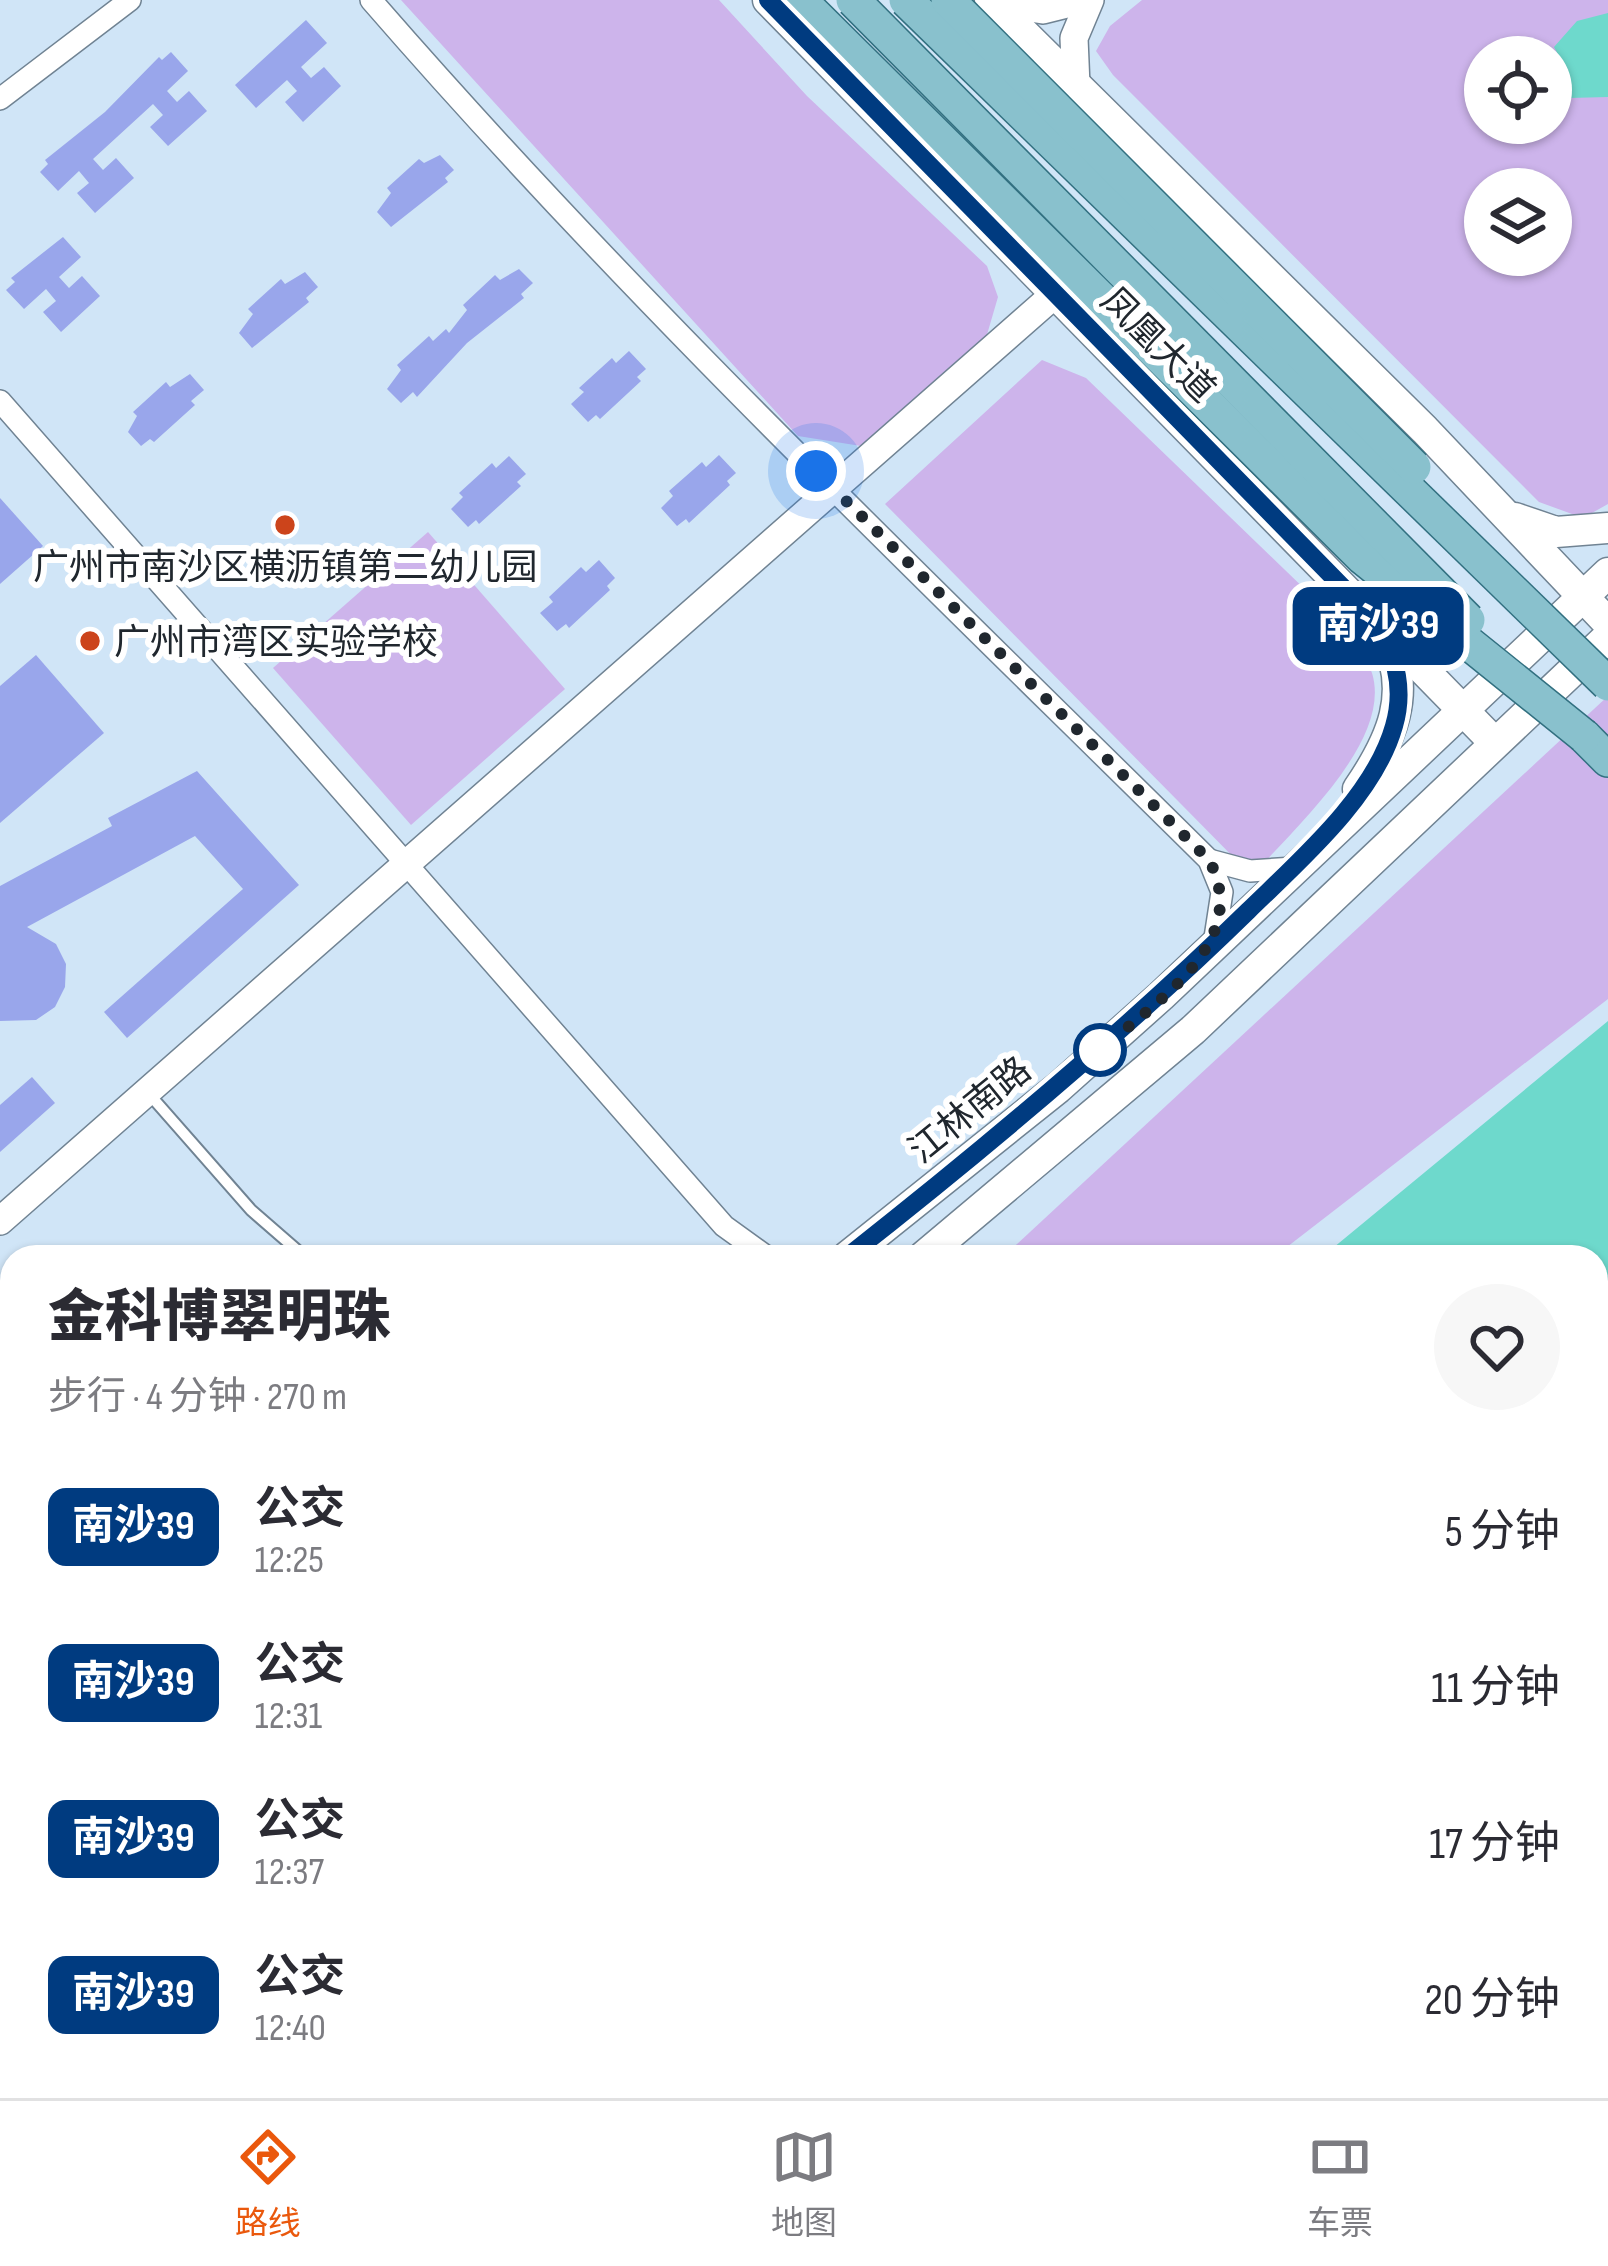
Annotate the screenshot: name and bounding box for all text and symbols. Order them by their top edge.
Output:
map controls [1464,36,1572,276]
button: locate [1464,36,1572,144]
button: layers [1464,168,1572,276]
street label: 凤凰大道 [1091,280,1223,412]
your location [786,441,846,501]
marker: 广州市南沙区横沥镇第二幼儿园 [272,512,298,538]
place label: 广州市南沙区横沥镇第二幼儿园 [33,547,537,590]
line badge: 南沙39 [1294,587,1462,665]
text: 南沙39 [1317,600,1439,651]
place label: 广州市湾区实验学校 [114,622,438,665]
marker: 广州市湾区实验学校 [77,628,103,654]
unlabelled marker [1075,1025,1125,1075]
street label: 江林南路 [901,1049,1040,1173]
button: heart [1434,1284,1560,1410]
text: 金科博翠明珠 [48,1285,390,1353]
text: 步行 · 4 分钟 · 270 m [48,1374,347,1421]
text: 公交 [255,1482,345,1537]
text: 南沙39 [72,1501,195,1552]
text: 5 分钟 [1445,1505,1560,1560]
text: 12:25 [255,1537,324,1584]
text: 公交 [255,1638,345,1693]
text: 南沙39 [72,1657,195,1708]
text: 11 分钟 [1431,1661,1560,1716]
text: 12:31 [255,1693,322,1740]
text: 公交 [255,1794,345,1849]
text: 南沙39 [72,1813,195,1864]
text: 17 分钟 [1429,1817,1560,1872]
text: 12:37 [255,1849,324,1896]
text: 公交 [255,1950,345,2005]
text: 南沙39 [72,1969,195,2020]
text: 20 分钟 [1424,1973,1560,2028]
text: 12:40 [255,2005,326,2052]
tab: 路线 [235,2124,301,2244]
tab: 地图 [771,2124,837,2244]
tab: 车票 [1307,2124,1373,2244]

